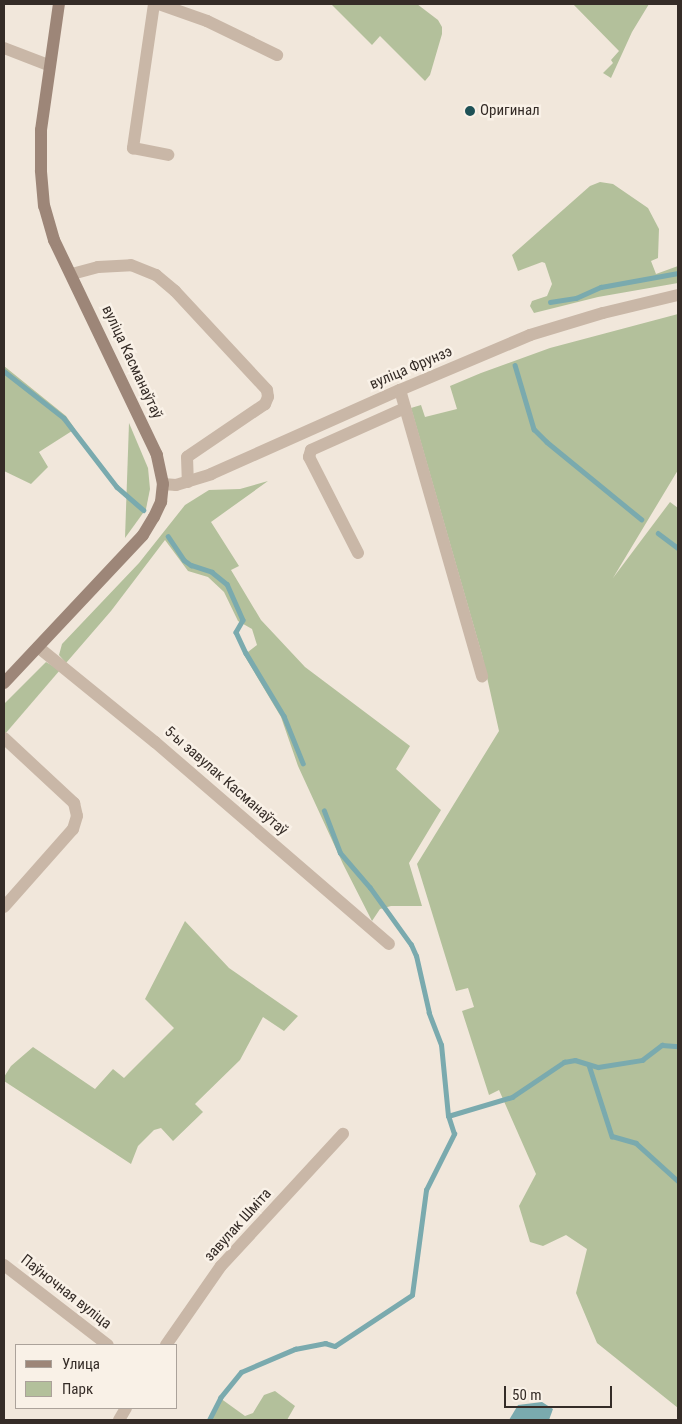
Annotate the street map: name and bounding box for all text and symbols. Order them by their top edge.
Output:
place label: Оригинал [480,102,540,120]
marker: Оригинал [464,105,476,117]
street label: вуліца Касманаўтаў [98,302,166,422]
street label: вуліца Фрунзэ [367,342,455,394]
street label: 5-ы завулак Касманаўтаў [161,723,291,839]
street label: завулак Шміта [201,1185,275,1265]
street label: Паўночная вуліца [17,1251,115,1333]
legend [15,1344,178,1409]
text: Улица [62,1355,100,1373]
scale bar [507,1376,614,1408]
text: Парк [62,1380,93,1398]
text: 50 m [512,1386,542,1404]

